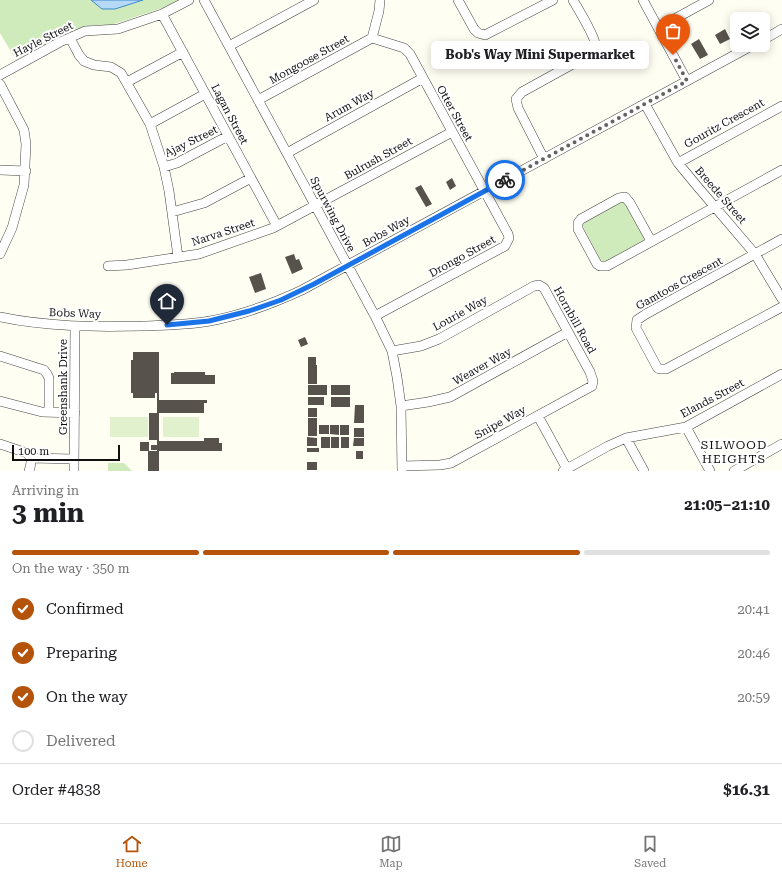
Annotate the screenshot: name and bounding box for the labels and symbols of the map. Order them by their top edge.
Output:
pin [656,14,690,55]
street label: Hayle Street [11,19,75,60]
street label: Mongoose Street [267,32,351,87]
callout: Bob's Way Mini Supermarket [431,41,649,69]
street label: Lagan Street [208,82,251,147]
street label: Otter Street [434,83,475,143]
street label: Arum Way [322,86,377,124]
street label: Gouritz Crescent [682,96,767,151]
street label: Ajay Street [163,123,220,160]
street label: Bulrush Street [342,134,414,182]
courier [485,160,525,200]
street label: Breede Street [692,164,749,227]
street label: Spurwing Drive [307,174,358,254]
street label: Bobs Way [360,213,413,250]
street label: Narva Street [190,216,256,249]
street label: Drongo Street [427,233,498,280]
street label: Gamtoos Crescent [634,254,725,313]
pin [150,284,184,325]
street label: Hornbill Road [551,285,598,356]
street label: Lourie Way [431,293,490,334]
street label: Bobs Way [49,306,102,321]
street label: Greenshank Drive [57,339,70,435]
street label: Weaver Way [451,345,514,388]
street label: Elands Street [678,376,746,421]
street label: Snipe Way [472,403,528,442]
district label: SILWOOD HEIGHTS [701,438,767,466]
scale bar [12,443,120,462]

